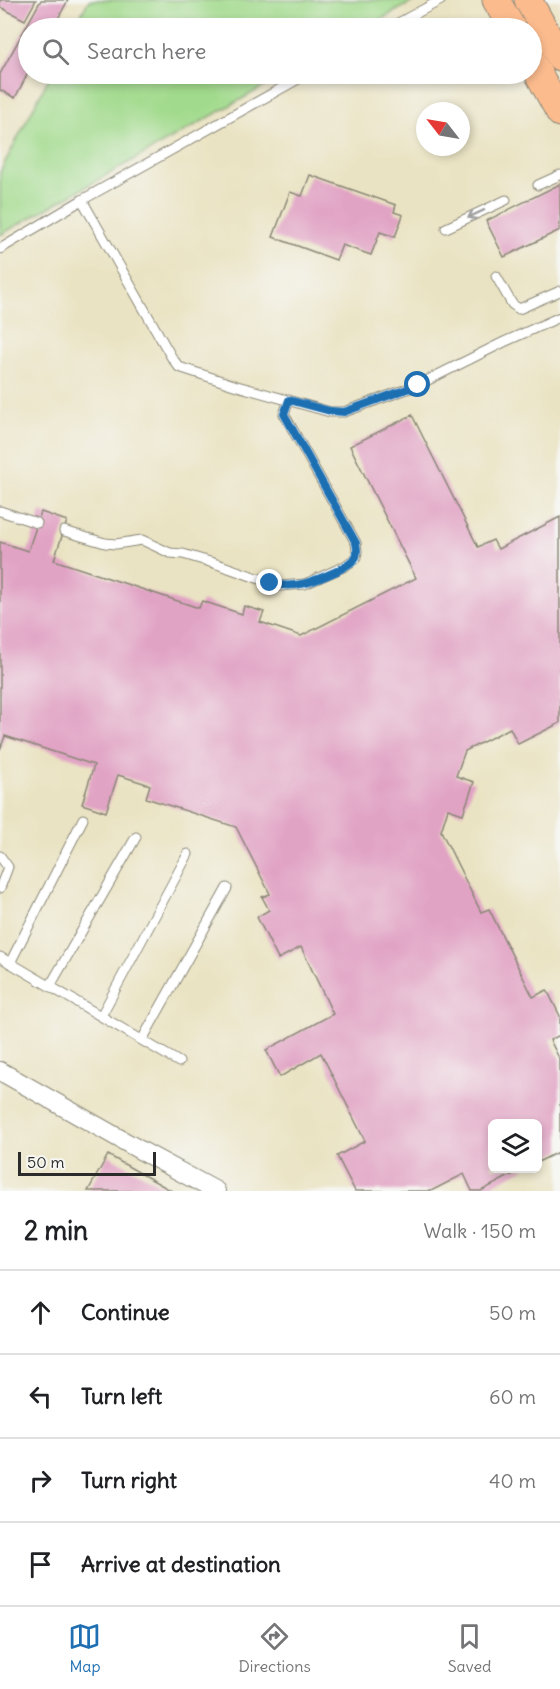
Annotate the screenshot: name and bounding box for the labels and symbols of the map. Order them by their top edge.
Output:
north arrow [416,102,470,156]
one-way arrow [467,209,486,220]
route start [404,371,430,397]
route end [256,569,282,595]
scale bar [18,1149,156,1176]

